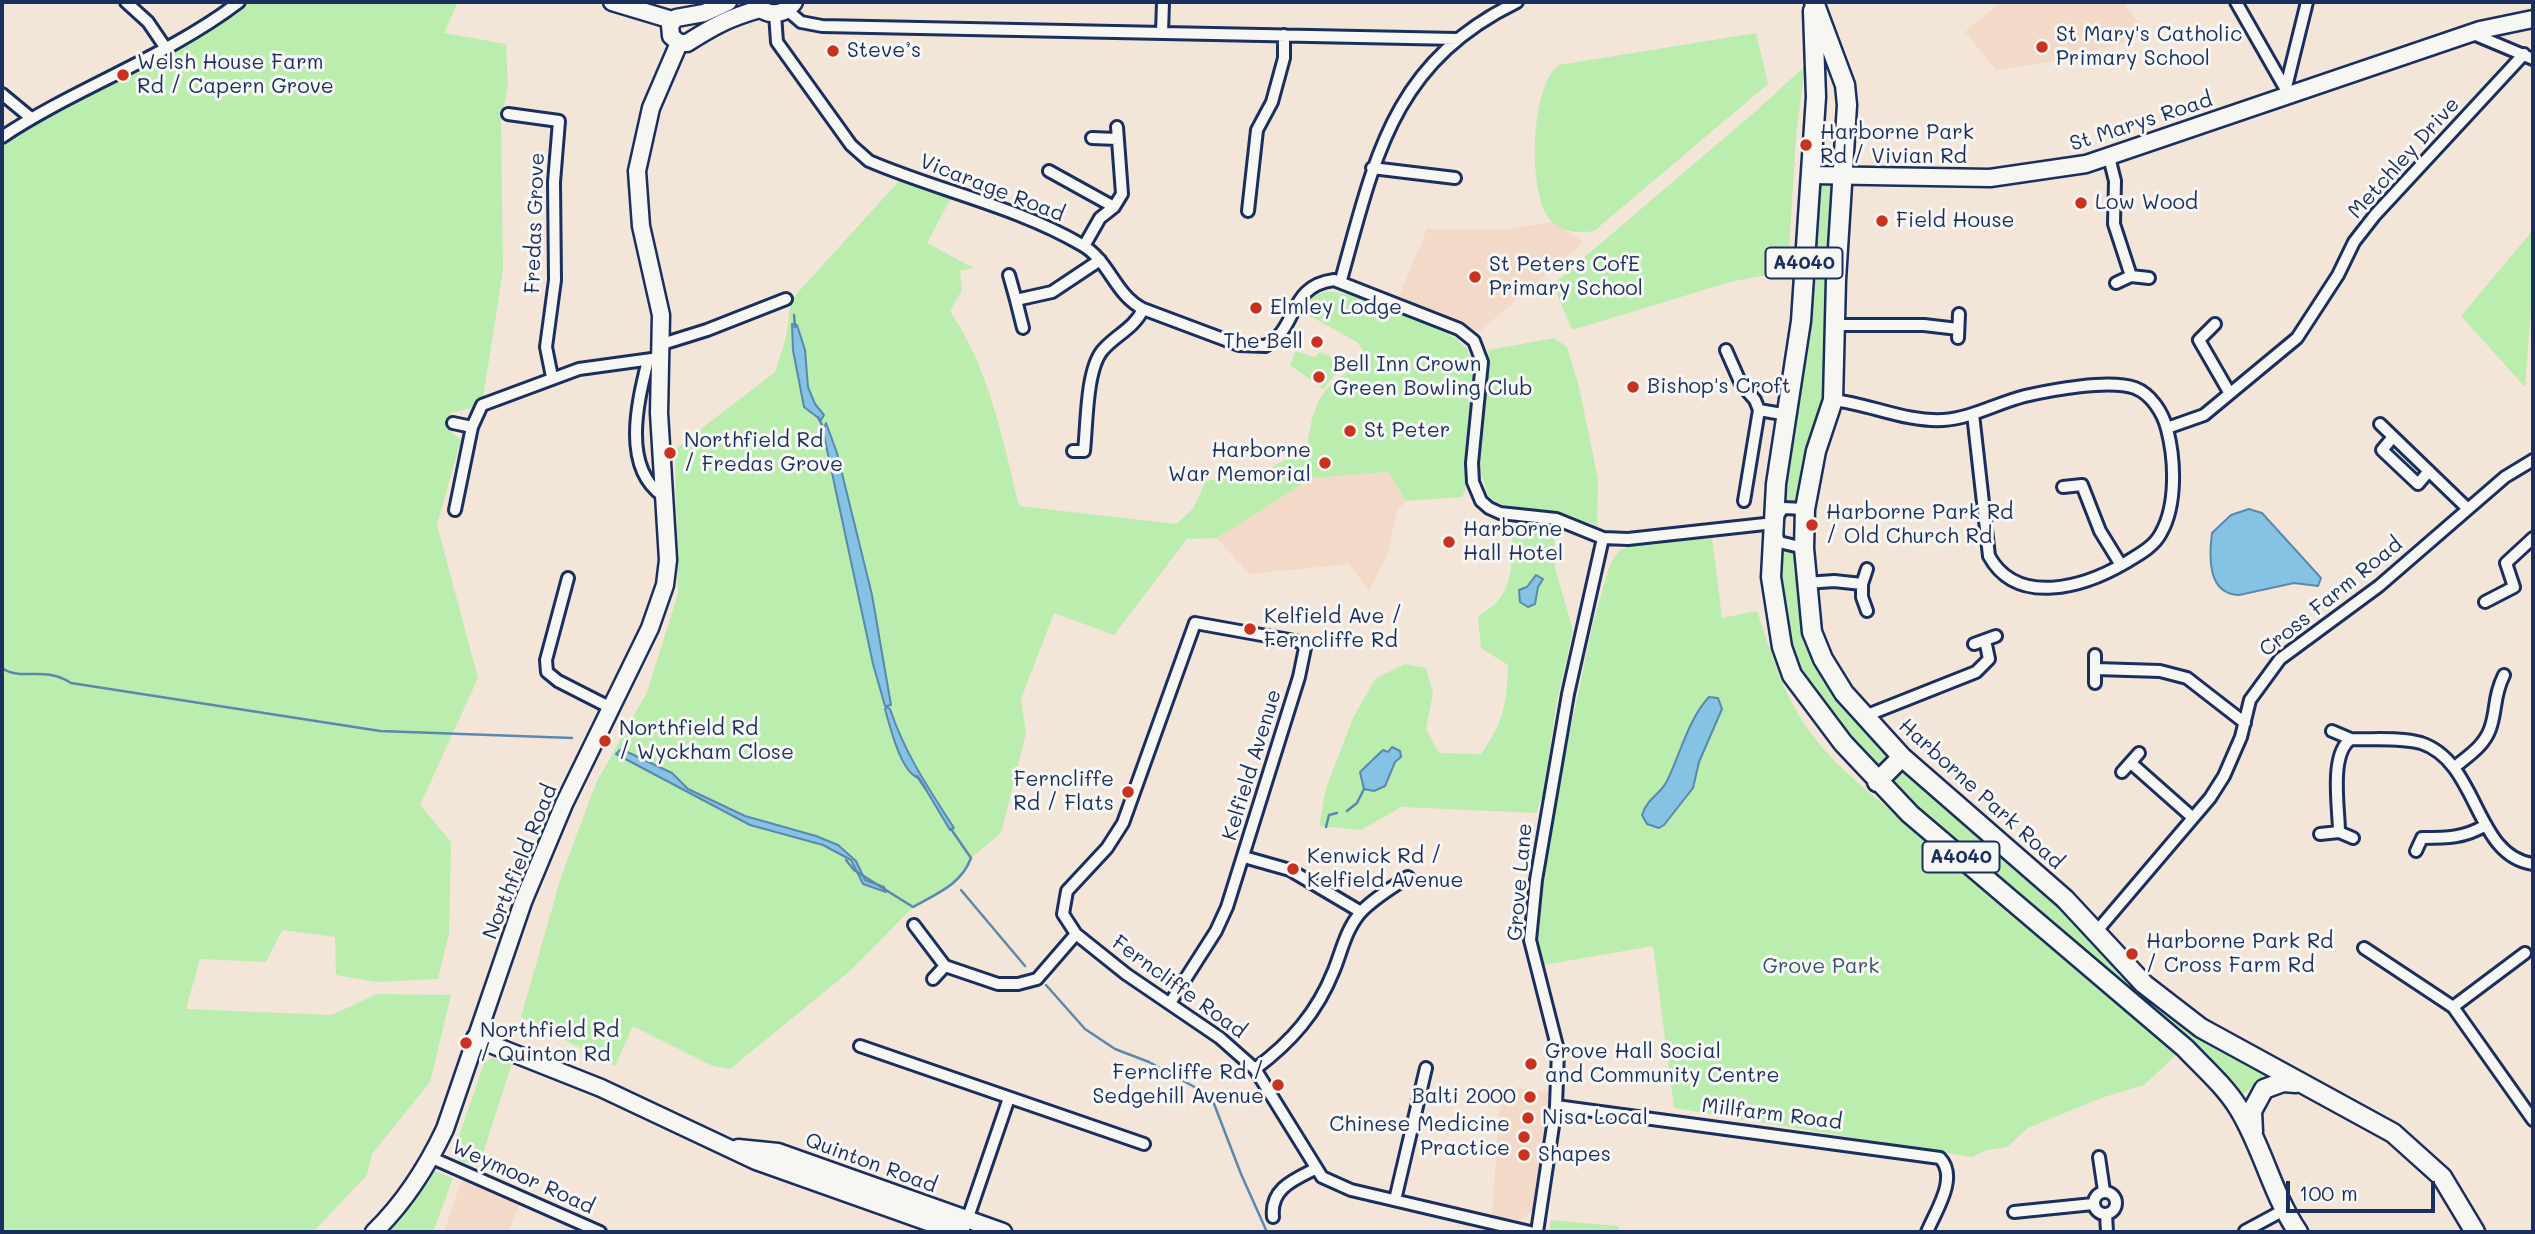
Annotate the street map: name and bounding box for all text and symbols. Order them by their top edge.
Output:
place label: St Mary's Catholic Primary School [2056,22,2242,72]
place label: Steve’s [847,38,921,64]
marker: St Mary's Catholic Primary School [2034,39,2050,55]
marker: Steve’s [825,43,841,59]
place label: Welsh House Farm Rd / Capern Grove [137,50,334,100]
marker: Welsh House Farm Rd / Capern Grove [115,67,131,83]
street label: St Marys Road [2067,87,2215,157]
street label: Metchley Drive [2343,92,2465,224]
place label: Harborne Park Rd / Vivian Rd [1820,120,1974,170]
marker: Harborne Park Rd / Vivian Rd [1798,137,1814,153]
street label: Vicarage Road [916,149,1068,227]
street label: Fredas Grove [520,152,550,294]
place label: Low Wood [2095,190,2198,216]
marker: Low Wood [2073,195,2089,211]
place label: Field House [1896,208,2015,234]
marker: Field House [1874,213,1890,229]
road number: A4040 [1766,247,1842,278]
place label: St Peters CofE Primary School [1489,252,1643,302]
marker: St Peters CofE Primary School [1467,269,1483,285]
place label: Elmley Lodge [1270,295,1402,321]
marker: Elmley Lodge [1248,300,1264,316]
place label: The Bell [1223,329,1303,355]
marker: The Bell [1309,334,1325,350]
place label: Bell Inn Crown Green Bowling Club [1333,352,1533,402]
marker: Bell Inn Crown Green Bowling Club [1311,369,1327,385]
place label: Bishop's Croft [1647,374,1791,400]
marker: Bishop's Croft [1625,379,1641,395]
place label: St Peter [1364,418,1450,444]
marker: St Peter [1342,423,1358,439]
place label: Northfield Rd / Fredas Grove [684,428,843,478]
place label: Harborne War Memorial [1168,438,1311,488]
marker: Northfield Rd / Fredas Grove [662,445,678,461]
marker: Harborne War Memorial [1317,455,1333,471]
place label: Harborne Park Rd / Old Church Rd [1826,500,2013,550]
place label: Harborne Hall Hotel [1463,517,1563,567]
marker: Harborne Park Rd / Old Church Rd [1804,517,1820,533]
street label: Cross Farm Road [2255,532,2407,662]
marker: Harborne Hall Hotel [1441,534,1457,550]
place label: Kelfield Ave / Ferncliffe Rd [1264,604,1402,654]
marker: Kelfield Ave / Ferncliffe Rd [1242,621,1258,637]
street label: Kelfield Avenue [1217,686,1287,844]
street label: Harborne Park Road [1893,713,2069,875]
place label: Northfield Rd / Wyckham Close [619,716,794,766]
marker: Northfield Rd / Wyckham Close [597,733,613,749]
place label: Ferncliffe Rd / Flats [1013,767,1114,817]
street label: Northfield Road [477,781,563,943]
marker: Ferncliffe Rd / Flats [1120,784,1136,800]
street label: Grove Lane [1502,822,1538,942]
road number: A4040 [1923,842,2000,872]
place label: Kenwick Rd / Kelfield Avenue [1307,844,1464,894]
marker: Kenwick Rd / Kelfield Avenue [1285,861,1301,877]
place label: Harborne Park Rd / Cross Farm Rd [2146,929,2333,979]
street label: Ferncliffe Road [1107,930,1251,1044]
marker: Harborne Park Rd / Cross Farm Rd [2124,946,2140,962]
park label: Grove Park [1763,954,1879,980]
place label: Northfield Rd / Quinton Rd [480,1018,619,1068]
marker: Northfield Rd / Quinton Rd [458,1035,474,1051]
place label: Grove Hall Social and Community Centre [1545,1039,1780,1089]
marker: Grove Hall Social and Community Centre [1523,1056,1539,1072]
place label: Ferncliffe Rd / Sedgehill Avenue [1092,1060,1264,1110]
marker: Ferncliffe Rd / Sedgehill Avenue [1270,1077,1286,1093]
place label: Balti 2000 [1412,1084,1516,1110]
marker: Balti 2000 [1522,1089,1538,1105]
street label: Millfarm Road [1700,1093,1844,1135]
place label: Nisa Local [1542,1105,1648,1131]
marker: Nisa Local [1520,1110,1536,1126]
place label: Chinese Medicine Practice [1329,1112,1510,1162]
street label: Quinton Road [802,1128,940,1198]
marker: Chinese Medicine Practice [1516,1129,1532,1145]
street label: Weymoor Road [448,1134,598,1220]
place label: Shapes [1538,1142,1611,1168]
marker: Shapes [1516,1147,1532,1163]
scale bar [2290,1168,2439,1212]
text: 100 m [2299,1179,2358,1206]

